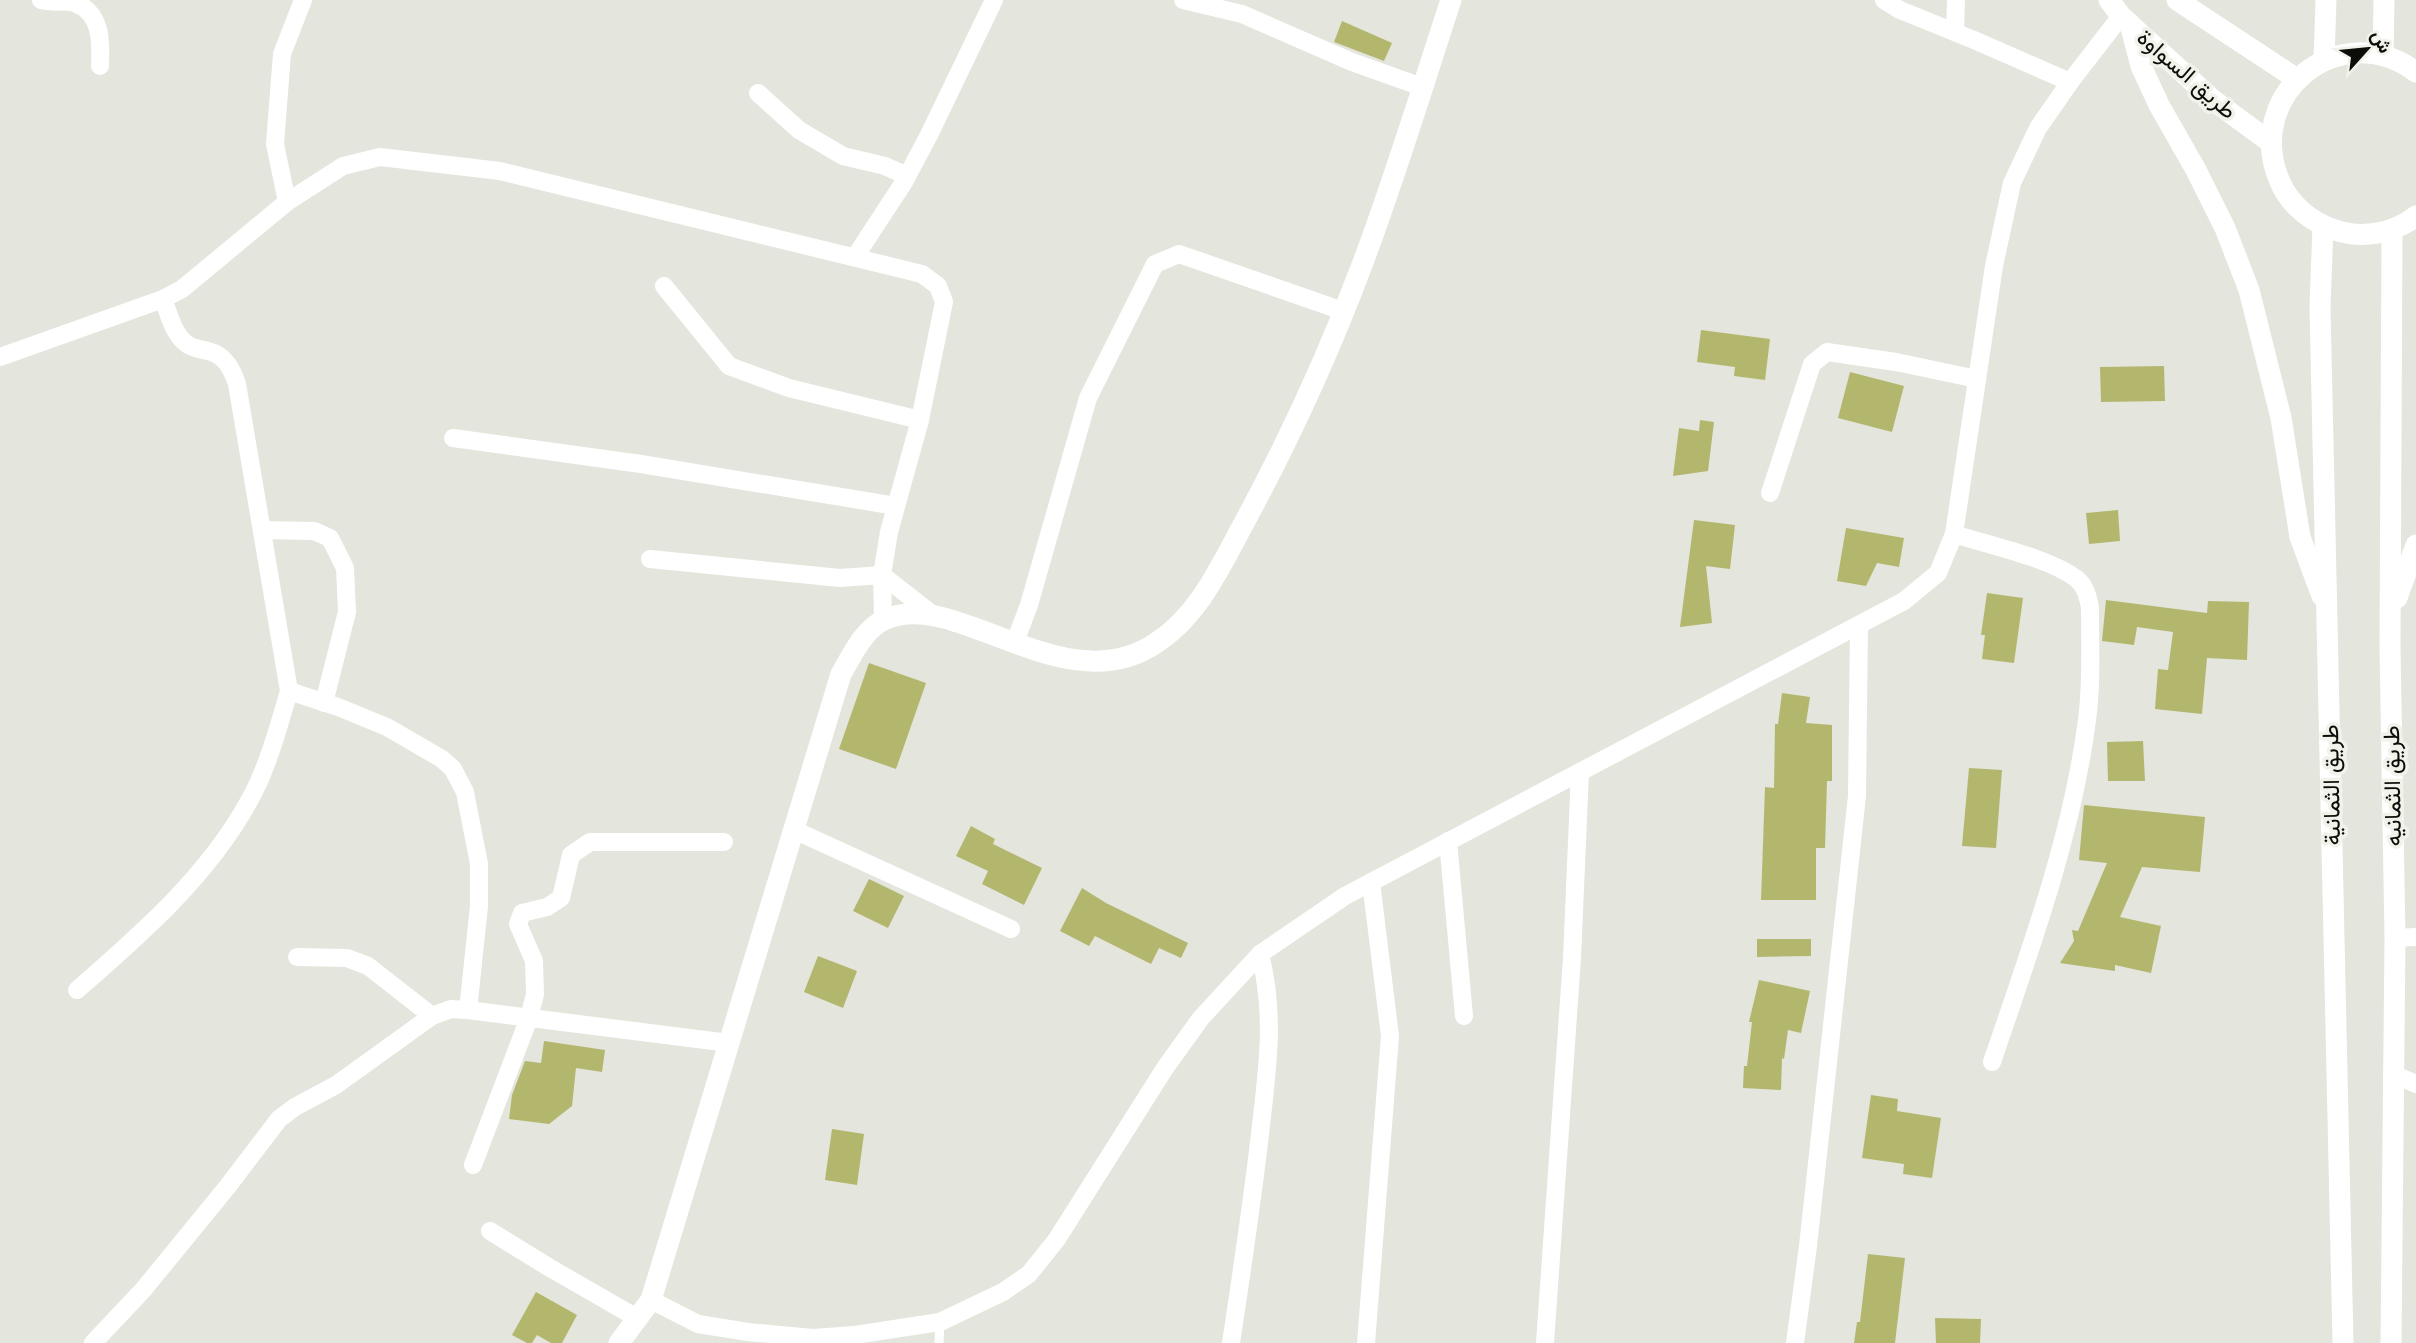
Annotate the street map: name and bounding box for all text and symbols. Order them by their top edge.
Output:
north arrow [2332,14,2402,84]
street label: طريق السواوة [2131,23,2242,126]
text: ش [2366,26,2397,57]
street label: طريق الثمانية [2316,724,2347,846]
street label: طريق الثمانيه [2377,725,2408,847]

